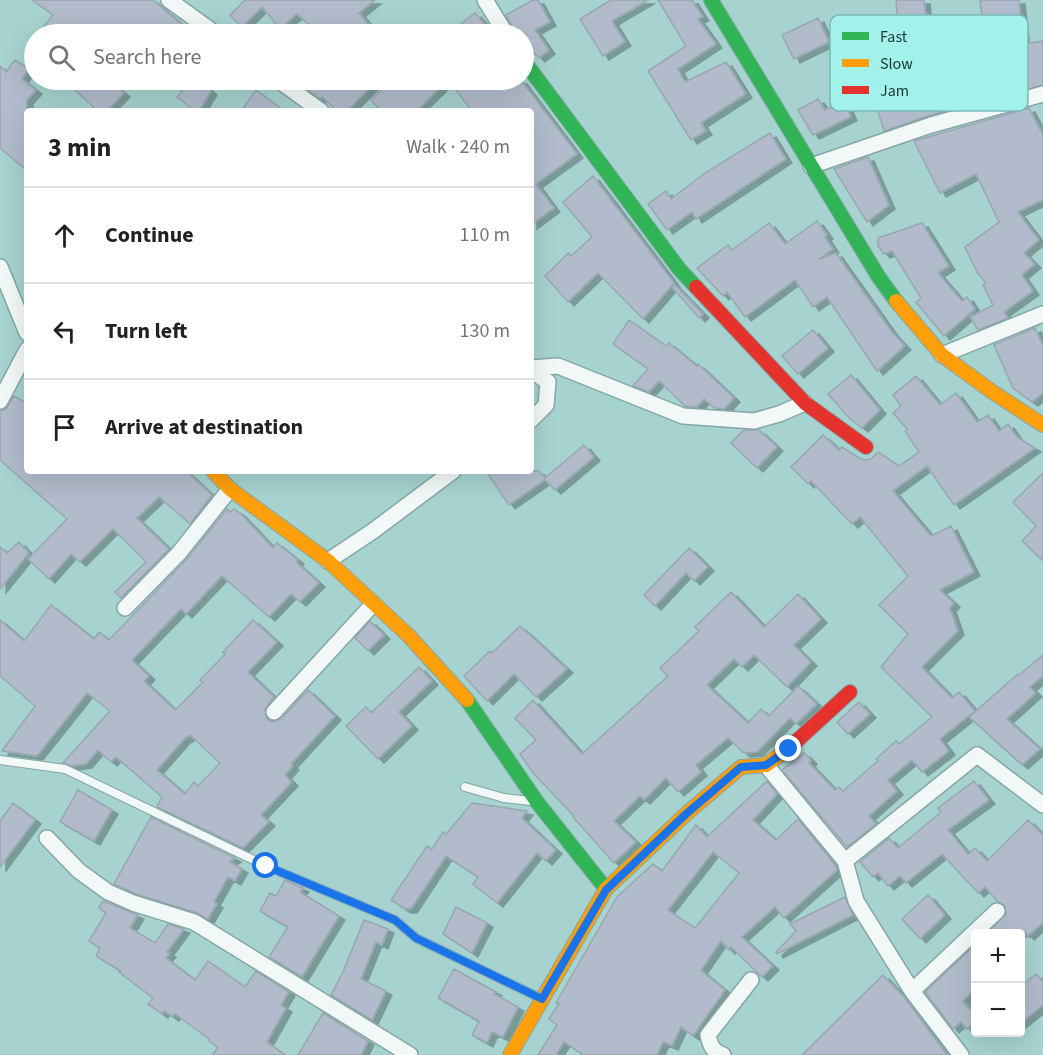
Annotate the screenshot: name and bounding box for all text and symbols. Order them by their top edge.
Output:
legend [830,15,1028,111]
search box [24,24,534,90]
text: Fast [880,26,908,48]
icon: search [45,41,78,74]
text: Search here [93,41,201,73]
text: Slow [880,53,913,75]
text: Jam [880,80,909,102]
text: 3 min [48,129,111,166]
text: Walk · 240 m [406,133,510,161]
icon: ahead [48,219,81,252]
text: Continue [105,219,194,251]
text: 110 m [460,221,510,249]
icon: left [48,315,81,348]
text: Turn left [105,315,187,347]
text: 130 m [460,317,510,345]
icon: arrive [48,411,81,444]
text: Arrive at destination [105,411,303,443]
route end [775,735,801,761]
route start [252,852,278,878]
map controls [971,929,1025,1037]
button: + [971,929,1025,983]
button: − [971,983,1025,1037]

